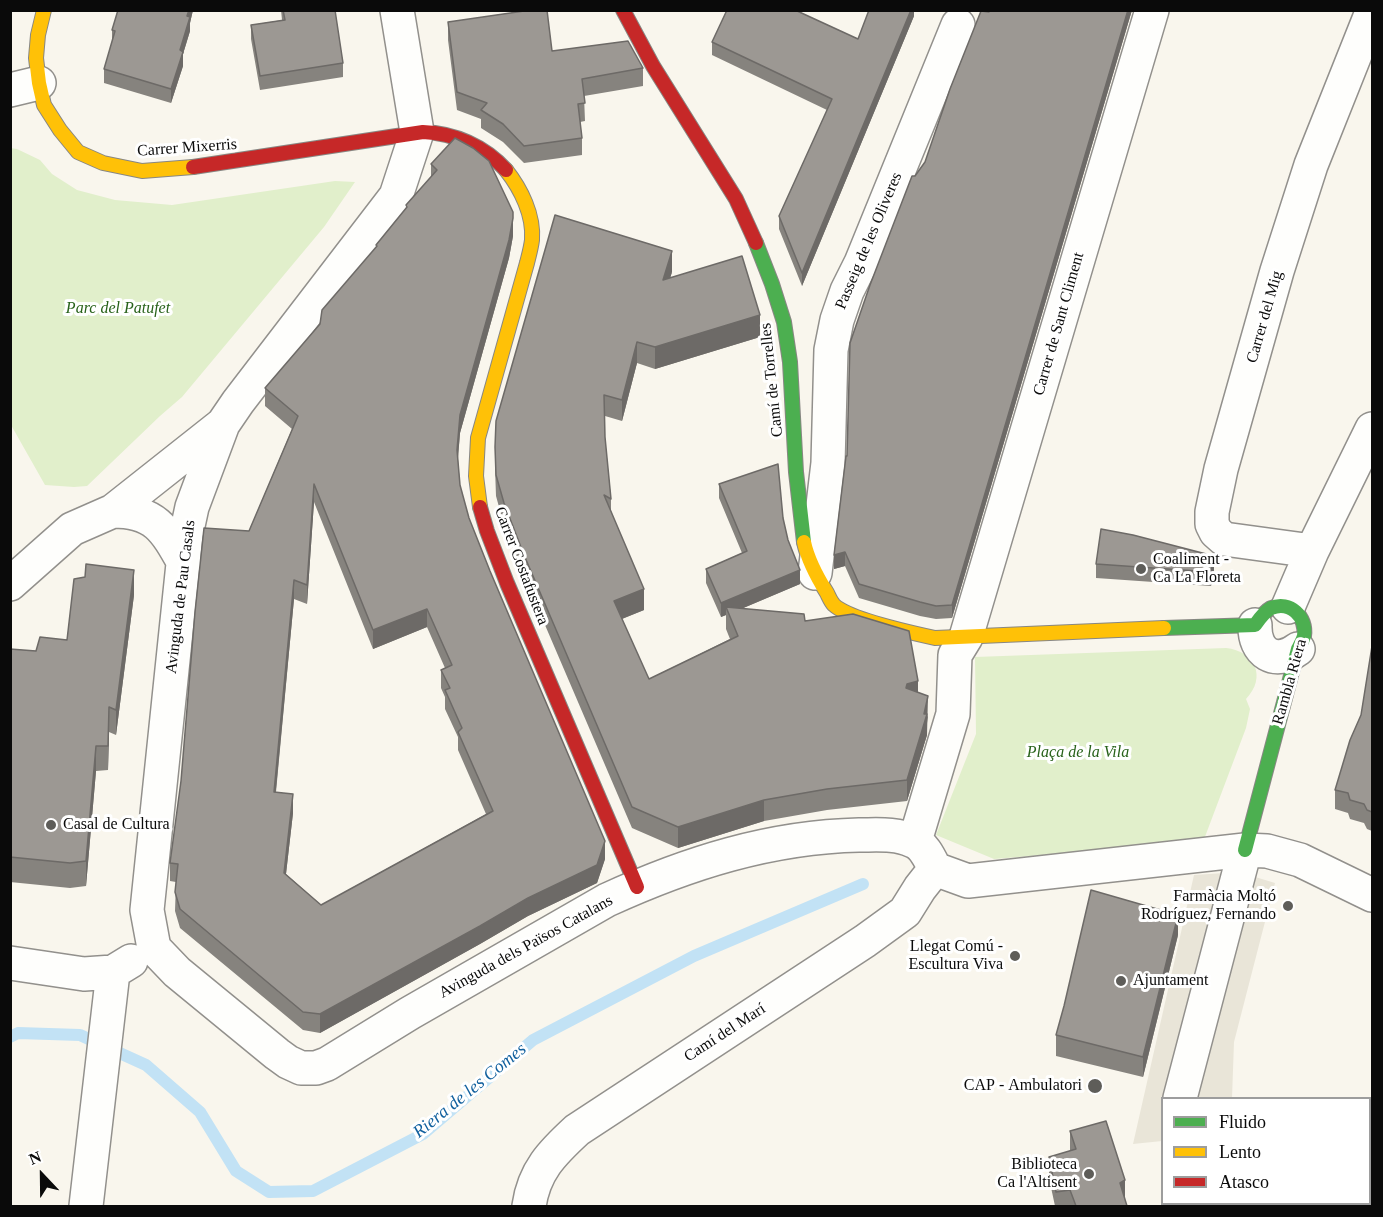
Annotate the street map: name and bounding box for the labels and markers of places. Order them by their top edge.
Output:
place label: Coaliment - Ca La Floreta [1153,550,1241,588]
marker: Coaliment - Ca La Floreta [1134,562,1148,576]
place label: Casal de Cultura [63,815,170,835]
marker: Casal de Cultura [44,818,58,832]
place label: Farmàcia Moltó Rodríguez, Fernando [1141,887,1276,925]
marker: Farmàcia Moltó Rodríguez, Fernando [1281,899,1295,913]
place label: Llegat Comú - Escultura Viva [908,937,1003,975]
marker: Llegat Comú - Escultura Viva [1008,949,1022,963]
place label: Ajuntament [1133,971,1209,991]
marker: Ajuntament [1114,974,1128,988]
place label: CAP - Ambulatori [964,1076,1082,1096]
marker: CAP - Ambulatori [1086,1077,1104,1095]
place label: Biblioteca Ca l'Altisent [997,1155,1077,1193]
marker: Biblioteca Ca l'Altisent [1082,1167,1096,1181]

